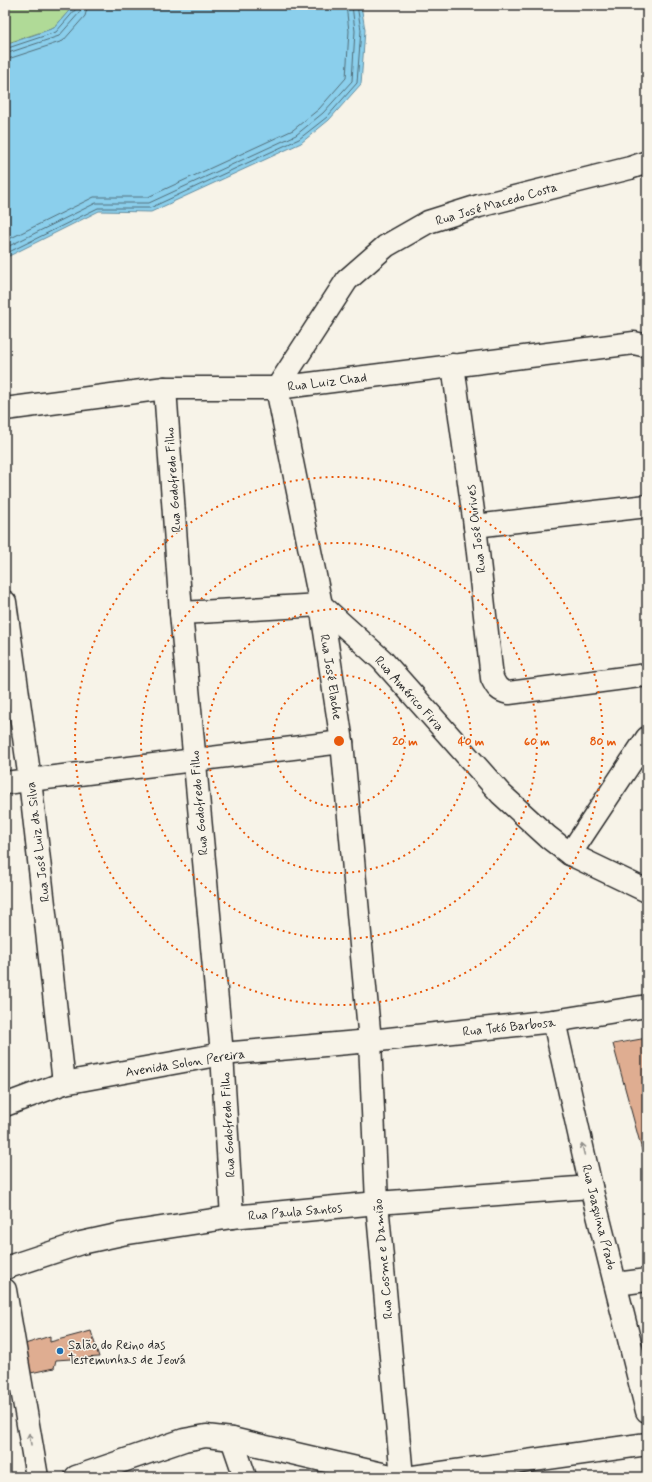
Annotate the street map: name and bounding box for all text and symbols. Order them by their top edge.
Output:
street label: Rua José Macedo Costa [434,179,560,230]
street label: Rua Luiz Chad [286,369,368,396]
street label: Rua Godofredo Filho [161,426,186,533]
street label: Rua José Ourives [463,484,490,574]
street label: Rua José Elache [315,633,346,721]
street label: Rua Américo Firia [371,653,447,735]
centre of rings [332,734,346,748]
text: 20 m [392,734,418,750]
text: 40 m [458,734,485,750]
text: 60 m [524,734,550,750]
text: 80 m [590,734,617,750]
street label: Rua Godofredo Filho [186,749,213,856]
street label: Rua José Luiz da Silva [23,781,54,903]
street label: Rua Totó Barbosa [462,1014,557,1041]
street label: Avenida Solon Pereira [124,1046,247,1081]
street label: Rua Godofredo Filho [217,1071,240,1178]
one-way arrow [578,1143,586,1156]
street label: Rua Joaquina Prado [577,1163,620,1272]
street label: Rua Cosme e Damião [370,1197,397,1320]
street label: Rua Paula Santos [247,1200,343,1225]
place label: Salão do Reino das Testemunhas de Jeová [68,1337,186,1369]
marker: Salão do Reino das Testemunhas de Jeová [55,1346,65,1356]
one-way arrow [26,1432,34,1445]

